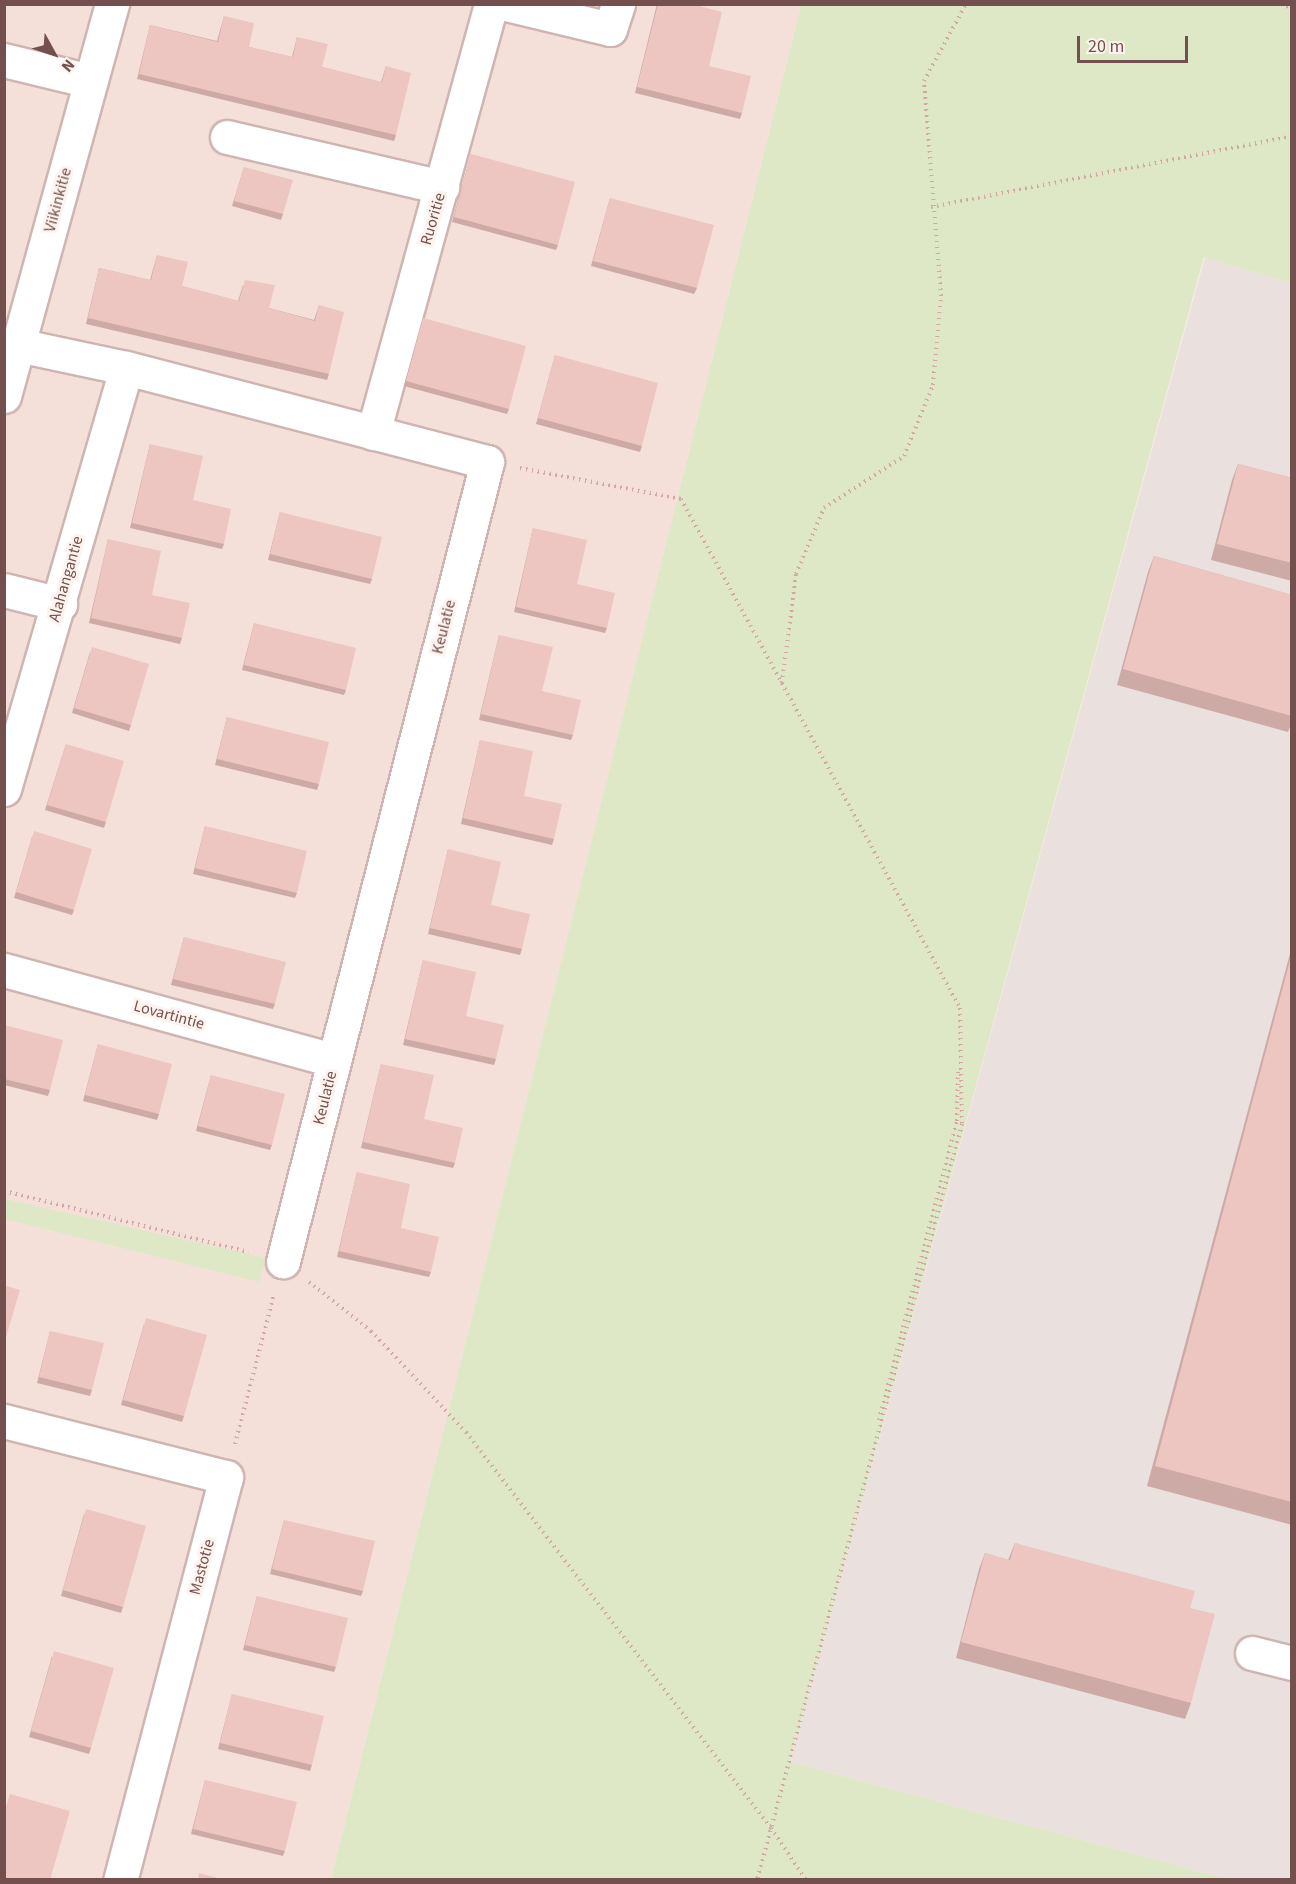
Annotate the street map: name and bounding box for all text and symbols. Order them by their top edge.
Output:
north arrow [24,24,84,84]
scale bar [1080,24,1191,62]
text: 20 m [1088,34,1124,59]
text: N [56,54,80,77]
street label: Viikinkitie [40,166,76,234]
street label: Ruoritie [416,191,450,247]
street label: Alahangantie [45,534,87,624]
street label: Keulatie [428,598,460,656]
street label: Lovartintie [132,996,206,1034]
street label: Keulatie [309,1069,341,1127]
street label: Mastotie [185,1537,219,1597]

